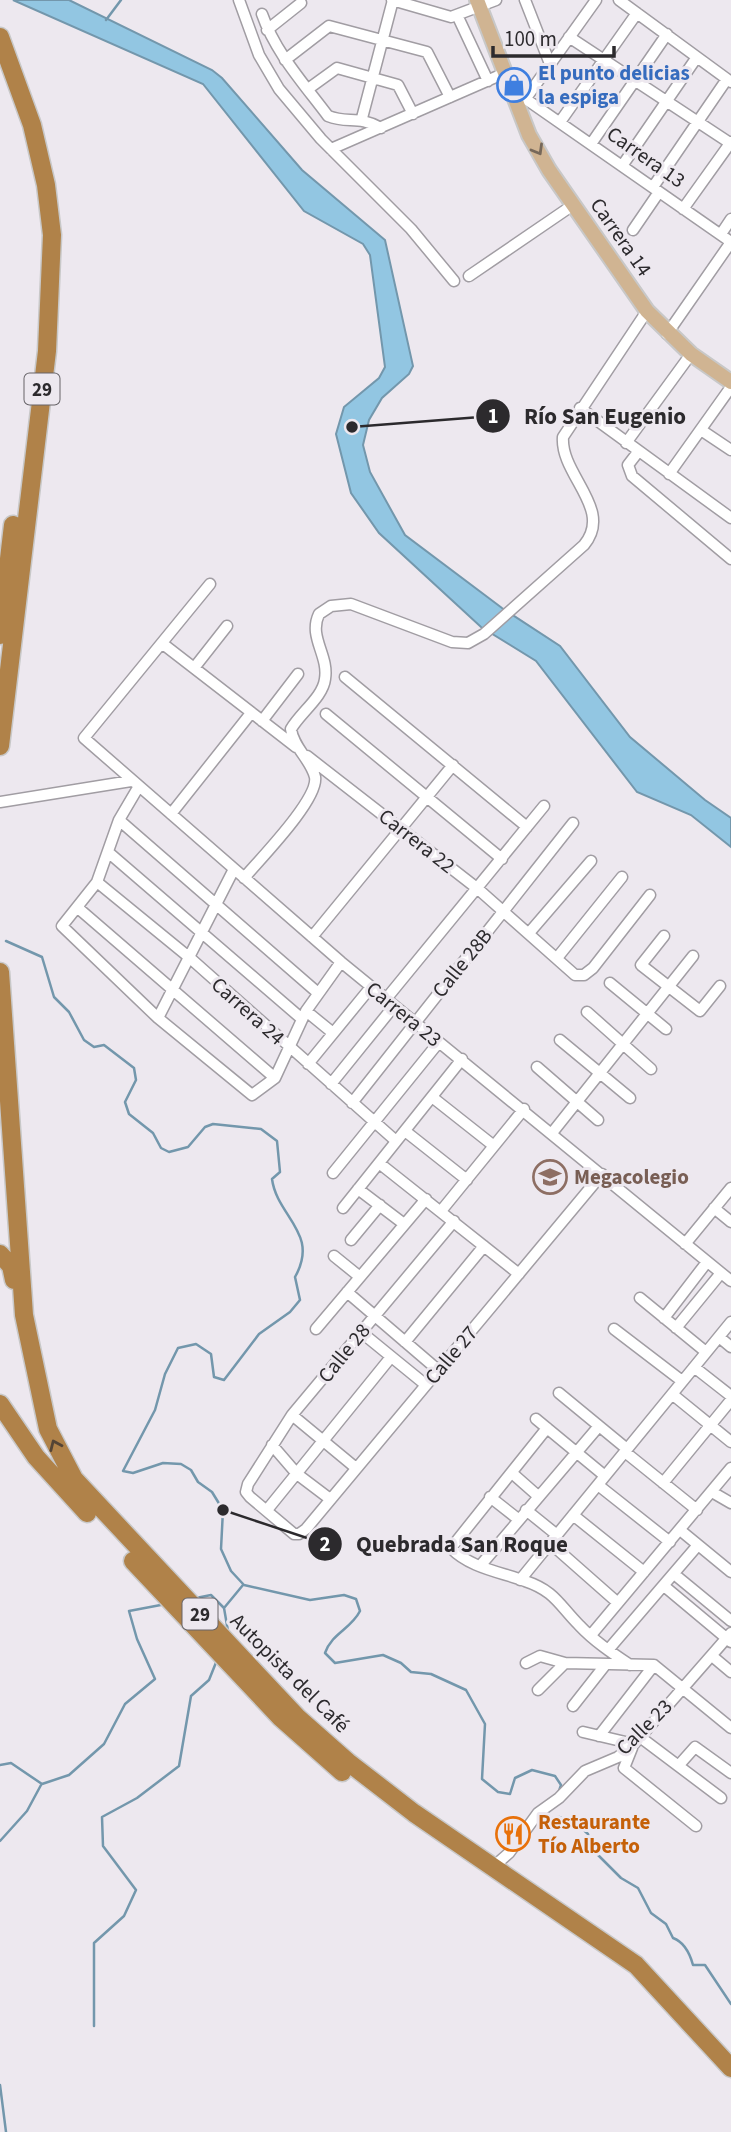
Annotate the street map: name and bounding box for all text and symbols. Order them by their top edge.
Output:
scale bar [493,14,614,58]
text: 100 m [504,24,557,54]
place label: El punto delicias la espiga [538,58,690,112]
shop icon: El punto delicias la espiga [495,66,533,104]
street label: Carrera 13 [601,119,691,195]
one-way arrow [530,143,543,156]
street label: Carrera 14 [583,192,659,282]
road number: 29 [24,374,60,404]
callout: Río San Eugenio [475,394,700,438]
text: Río San Eugenio [524,400,686,433]
text: 1 [487,401,499,431]
street label: Carrera 22 [372,802,462,880]
street label: Calle 28B [425,922,499,1004]
street label: Carrera 24 [205,970,291,1052]
street label: Carrera 23 [360,974,448,1054]
school or university icon: Megacolegio [531,1158,569,1196]
place label: Megacolegio [574,1162,689,1192]
street label: Calle 28 [311,1317,377,1389]
street label: Calle 27 [417,1319,485,1391]
one-way arrow [49,1440,63,1452]
callout: Quebrada San Roque [307,1522,582,1566]
text: Quebrada San Roque [356,1528,568,1561]
text: 2 [319,1529,331,1559]
road number: 29 [182,1598,218,1630]
street label: Autopista del Café [224,1607,356,1739]
street label: Calle 23 [609,1692,679,1762]
place label: Restaurante Tío Alberto [538,1807,651,1861]
restaurant icon: Restaurante Tío Alberto [494,1815,532,1853]

